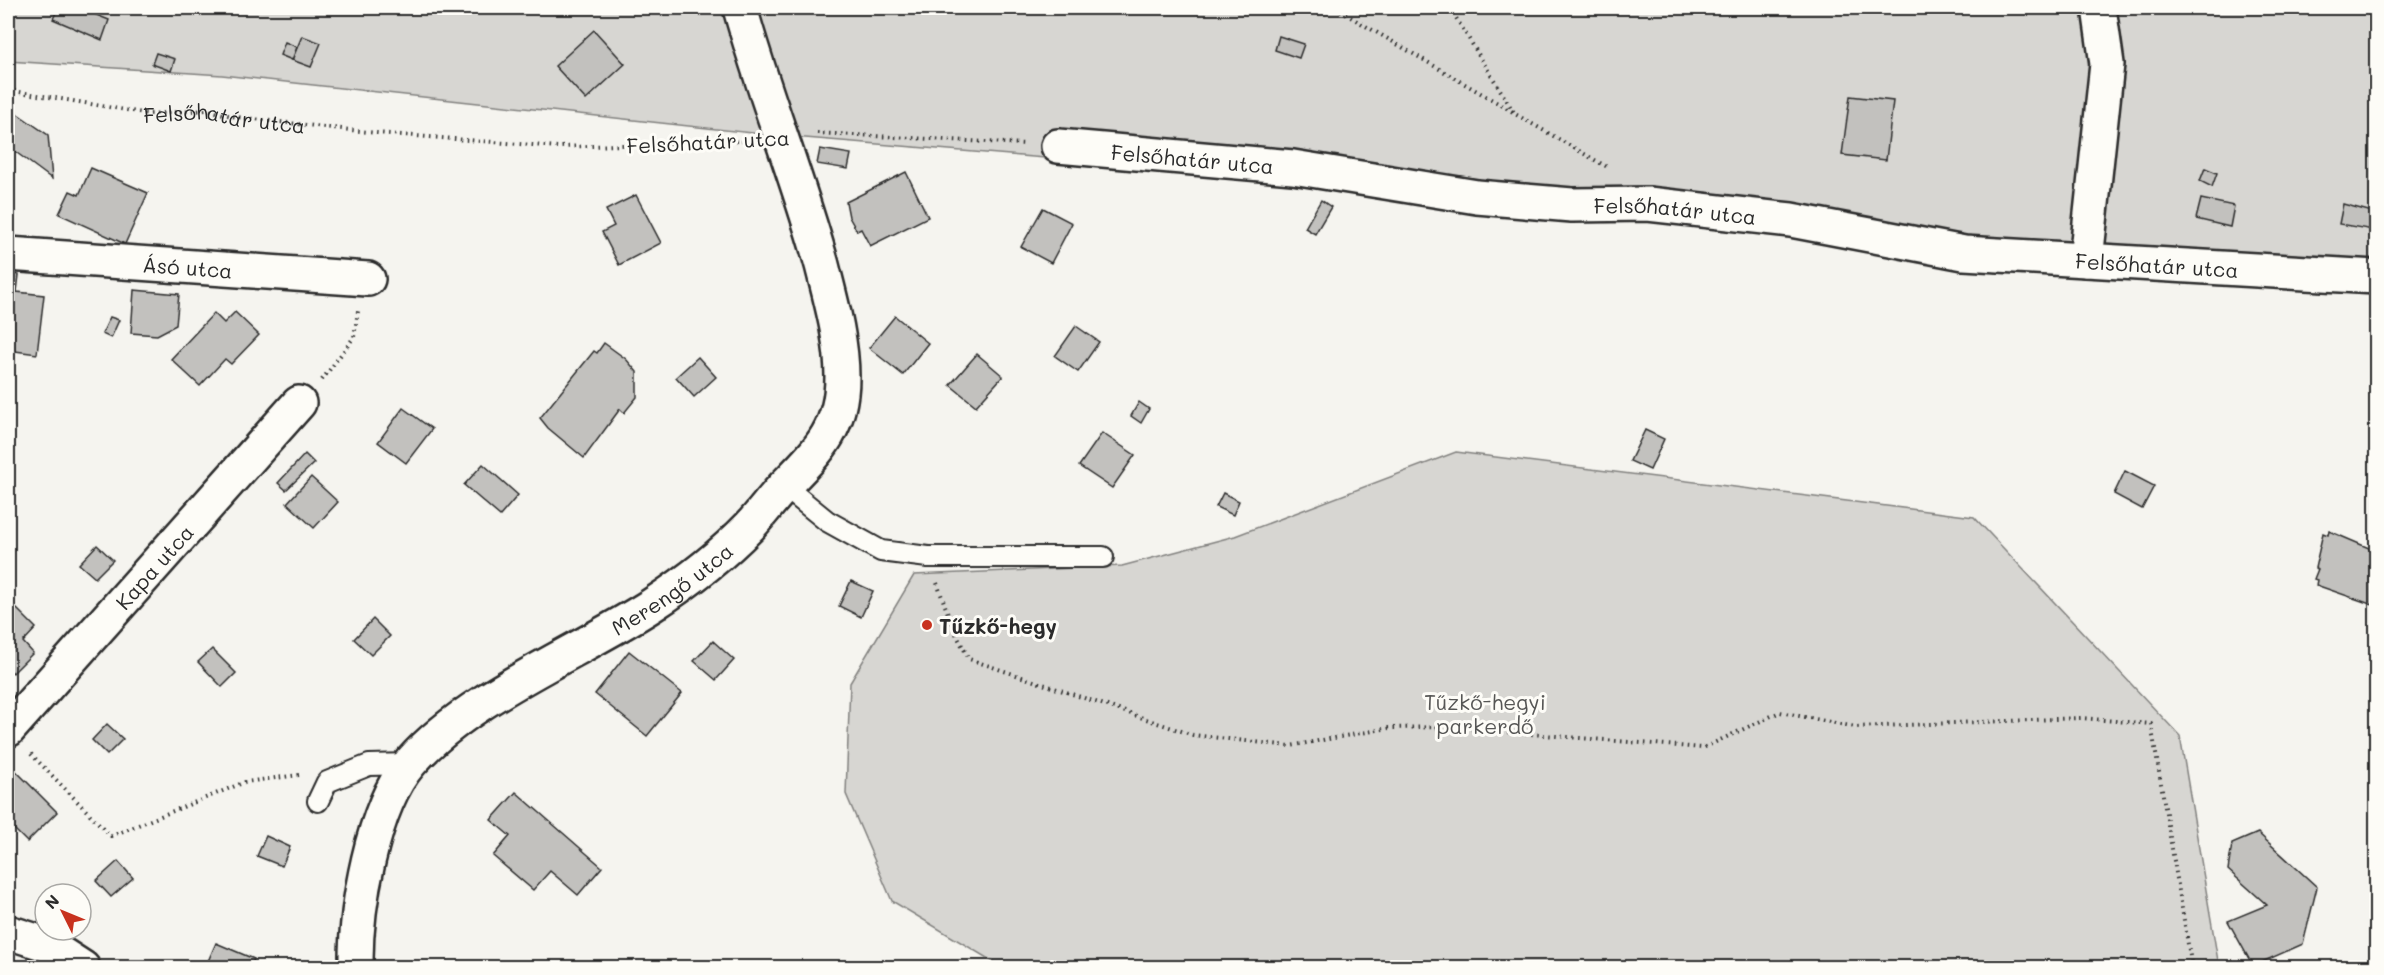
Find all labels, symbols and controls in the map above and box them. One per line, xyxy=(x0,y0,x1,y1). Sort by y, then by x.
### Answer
street label: Felsőhatár utca xyxy=(142,96,307,138)
street label: Felsőhatár utca xyxy=(626,123,790,159)
street label: Felsőhatár utca xyxy=(1110,137,1275,179)
street label: Felsőhatár utca xyxy=(1593,190,1758,230)
street label: Felsőhatár utca xyxy=(2075,246,2239,282)
street label: Ásó utca xyxy=(142,250,233,283)
street label: Kapa utca xyxy=(109,518,199,615)
street label: Merengő utca xyxy=(606,536,738,640)
place label: Tűzkő-hegy xyxy=(939,612,1057,640)
marker: Tűzkő-hegy xyxy=(920,618,934,632)
park label: Tűzkő-hegyi parkerdő xyxy=(1424,688,1546,739)
north arrow xyxy=(33,882,93,942)
text: N xyxy=(40,890,63,913)

